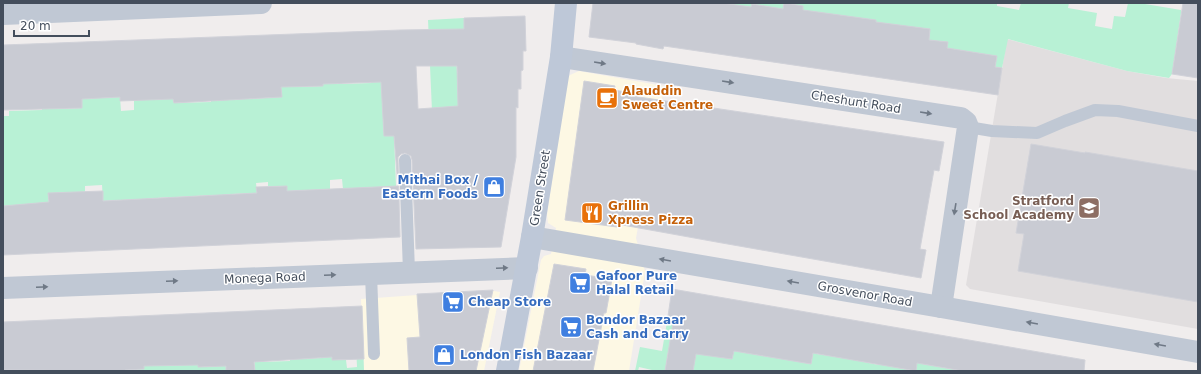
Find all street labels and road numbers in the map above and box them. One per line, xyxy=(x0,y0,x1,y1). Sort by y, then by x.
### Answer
street label: Cheshunt Road xyxy=(810,88,902,116)
street label: Green Street xyxy=(527,149,553,227)
street label: Monega Road xyxy=(224,270,306,286)
street label: Grosvenor Road xyxy=(817,279,913,309)

